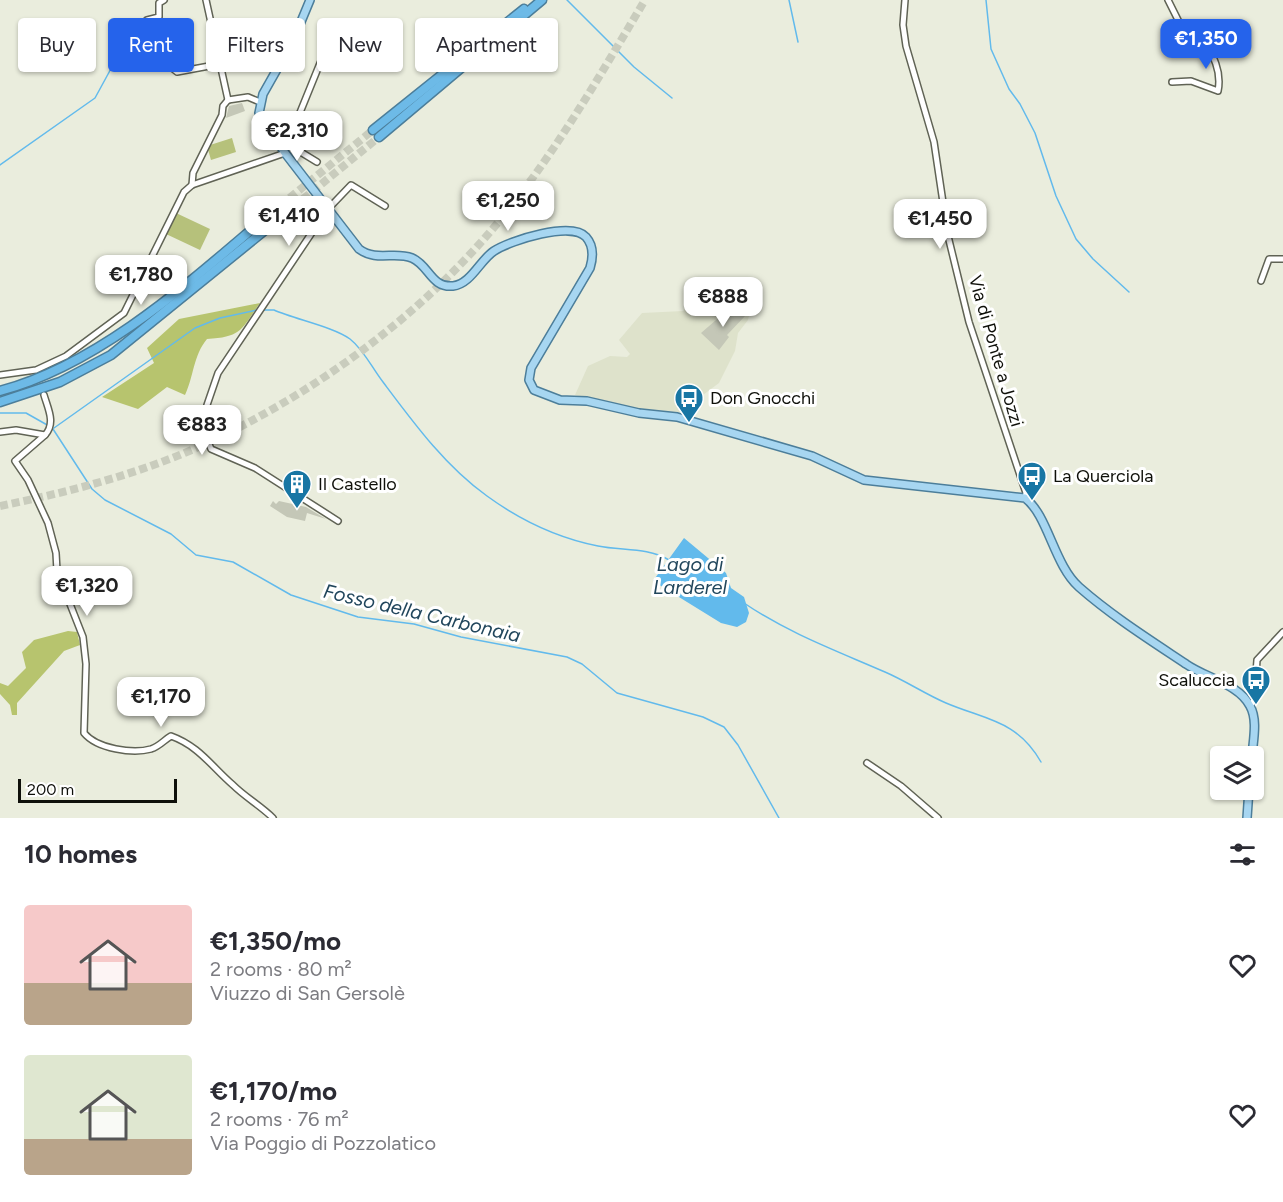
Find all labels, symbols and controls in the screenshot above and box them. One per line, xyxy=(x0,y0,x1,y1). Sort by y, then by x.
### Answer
chip: Buy xyxy=(18,18,96,72)
chip: Rent xyxy=(108,18,194,72)
chip: Filters xyxy=(206,18,305,72)
chip: New xyxy=(317,18,403,72)
chip: Apartment xyxy=(415,18,558,72)
pin: €1,350 xyxy=(1157,19,1255,70)
text: €1,350 xyxy=(1174,26,1238,50)
pin: €2,310 xyxy=(248,111,346,162)
text: €2,310 xyxy=(265,118,329,142)
pin: €1,250 xyxy=(459,181,557,232)
text: €1,250 xyxy=(476,188,540,212)
pin: €1,410 xyxy=(240,196,338,247)
pin: €1,450 xyxy=(891,199,989,250)
text: €1,410 xyxy=(258,203,320,227)
text: €1,450 xyxy=(908,206,972,230)
pin: €1,780 xyxy=(92,255,190,306)
text: €1,780 xyxy=(109,262,173,286)
street label: Via di Ponte a Jozzi xyxy=(964,273,1028,429)
pin: €888 xyxy=(687,277,759,328)
text: €888 xyxy=(698,284,748,308)
bus stop icon: Don Gnocchi xyxy=(673,382,705,424)
place label: Don Gnocchi xyxy=(710,387,815,409)
pin: €883 xyxy=(166,405,238,456)
text: €883 xyxy=(177,412,227,436)
bus stop icon: La Querciola xyxy=(1016,460,1048,502)
place label: La Querciola xyxy=(1053,465,1153,487)
building icon: Il Castello xyxy=(281,468,313,510)
place label: Il Castello xyxy=(318,473,397,495)
water label: Lago di Larderel xyxy=(653,552,727,599)
pin: €1,320 xyxy=(38,566,136,617)
text: €1,320 xyxy=(55,573,119,597)
water label: Fosso della Carbonaia xyxy=(321,579,523,647)
bus stop icon: Scaluccia xyxy=(1240,664,1272,706)
place label: Scaluccia xyxy=(1158,669,1235,691)
pin: €1,170 xyxy=(112,677,210,728)
text: €1,170 xyxy=(131,684,191,708)
map controls xyxy=(1210,746,1264,800)
button: layers xyxy=(1210,746,1264,800)
scale bar xyxy=(18,776,177,804)
text: 200 m xyxy=(27,780,74,799)
text: 10 homes xyxy=(24,838,137,870)
icon: filters xyxy=(1226,838,1259,871)
text: €1,350/mo xyxy=(210,925,341,957)
icon: home xyxy=(72,929,144,1001)
icon: heart xyxy=(1226,949,1259,982)
text: 2 rooms · 80 m² xyxy=(210,957,352,981)
text: Viuzzo di San Gersolè xyxy=(210,981,405,1005)
text: €1,170/mo xyxy=(210,1075,337,1107)
icon: home xyxy=(72,1079,144,1151)
icon: heart xyxy=(1226,1099,1259,1132)
text: 2 rooms · 76 m² xyxy=(210,1107,349,1131)
text: Via Poggio di Pozzolatico xyxy=(210,1131,436,1155)

